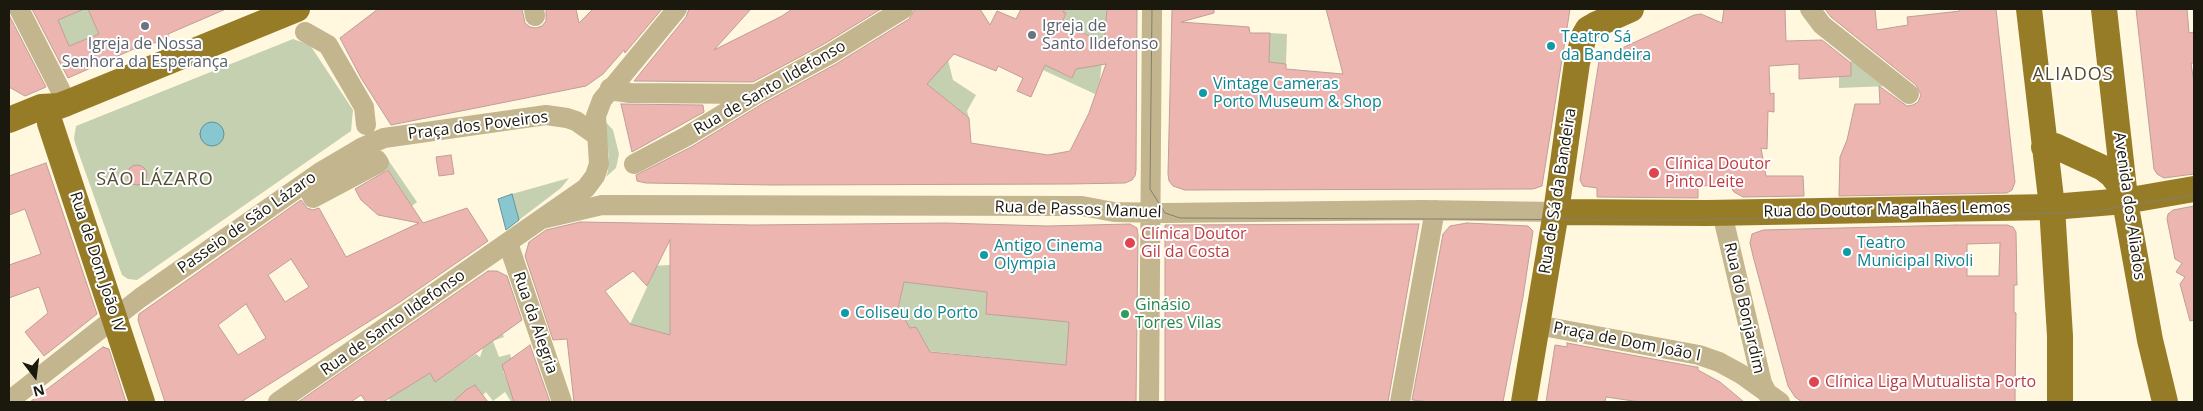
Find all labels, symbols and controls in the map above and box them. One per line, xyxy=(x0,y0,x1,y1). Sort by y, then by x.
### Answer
place label: Igreja de Santo Ildefonso xyxy=(1042,16,1158,54)
marker: Igreja de Nossa Senhora da Esperança xyxy=(139,20,151,32)
place label: Teatro Sá da Bandeira xyxy=(1561,27,1651,65)
marker: Igreja de Santo Ildefonso xyxy=(1026,29,1038,41)
place label: Igreja de Nossa Senhora da Esperança xyxy=(62,34,228,72)
street label: Rua de Santo Ildefonso xyxy=(691,37,849,139)
marker: Teatro Sá da Bandeira xyxy=(1545,40,1557,52)
district label: ALIADOS xyxy=(2032,64,2114,86)
place label: Vintage Cameras Porto Museum & Shop xyxy=(1213,74,1382,112)
marker: Vintage Cameras Porto Museum & Shop xyxy=(1197,87,1209,99)
street label: Rua de Sá da Bandeira xyxy=(1535,107,1581,275)
street label: Praça dos Poveiros xyxy=(407,108,549,144)
street label: Avenida dos Aliados xyxy=(2109,131,2149,281)
place label: Clínica Doutor Pinto Leite xyxy=(1665,154,1771,192)
marker: Clínica Doutor Pinto Leite xyxy=(1647,166,1661,180)
street label: Passeio de São Lázaro xyxy=(174,168,320,278)
district label: SÃO LÁZARO xyxy=(95,169,215,191)
street label: Rua de Dom João IV xyxy=(65,189,129,335)
street label: Rua de Passos Manuel xyxy=(994,197,1162,223)
street label: Rua do Doutor Magalhães Lemos xyxy=(1763,198,2011,222)
place label: Clínica Doutor Gil da Costa xyxy=(1141,224,1247,262)
place label: Teatro Municipal Rivoli xyxy=(1857,233,1973,271)
place label: Antigo Cinema Olympia xyxy=(994,236,1103,274)
marker: Clínica Doutor Gil da Costa xyxy=(1123,236,1137,250)
street label: Rua do Bonjardim xyxy=(1720,240,1768,376)
marker: Teatro Municipal Rivoli xyxy=(1841,246,1853,258)
marker: Antigo Cinema Olympia xyxy=(978,249,990,261)
street label: Rua de Santo Ildefonso xyxy=(317,266,469,380)
street label: Rua da Alegria xyxy=(509,269,561,377)
place label: Ginásio Torres Vilas xyxy=(1135,295,1221,333)
place label: Coliseu do Porto xyxy=(855,303,978,323)
marker: Coliseu do Porto xyxy=(839,307,851,319)
marker: Ginásio Torres Vilas xyxy=(1119,308,1131,320)
street label: Praça de Dom João I xyxy=(1552,318,1702,366)
north arrow xyxy=(10,351,60,401)
place label: Clínica Liga Mutualista Porto xyxy=(1825,372,2036,392)
marker: Clínica Liga Mutualista Porto xyxy=(1807,375,1821,389)
text: N xyxy=(31,380,47,402)

